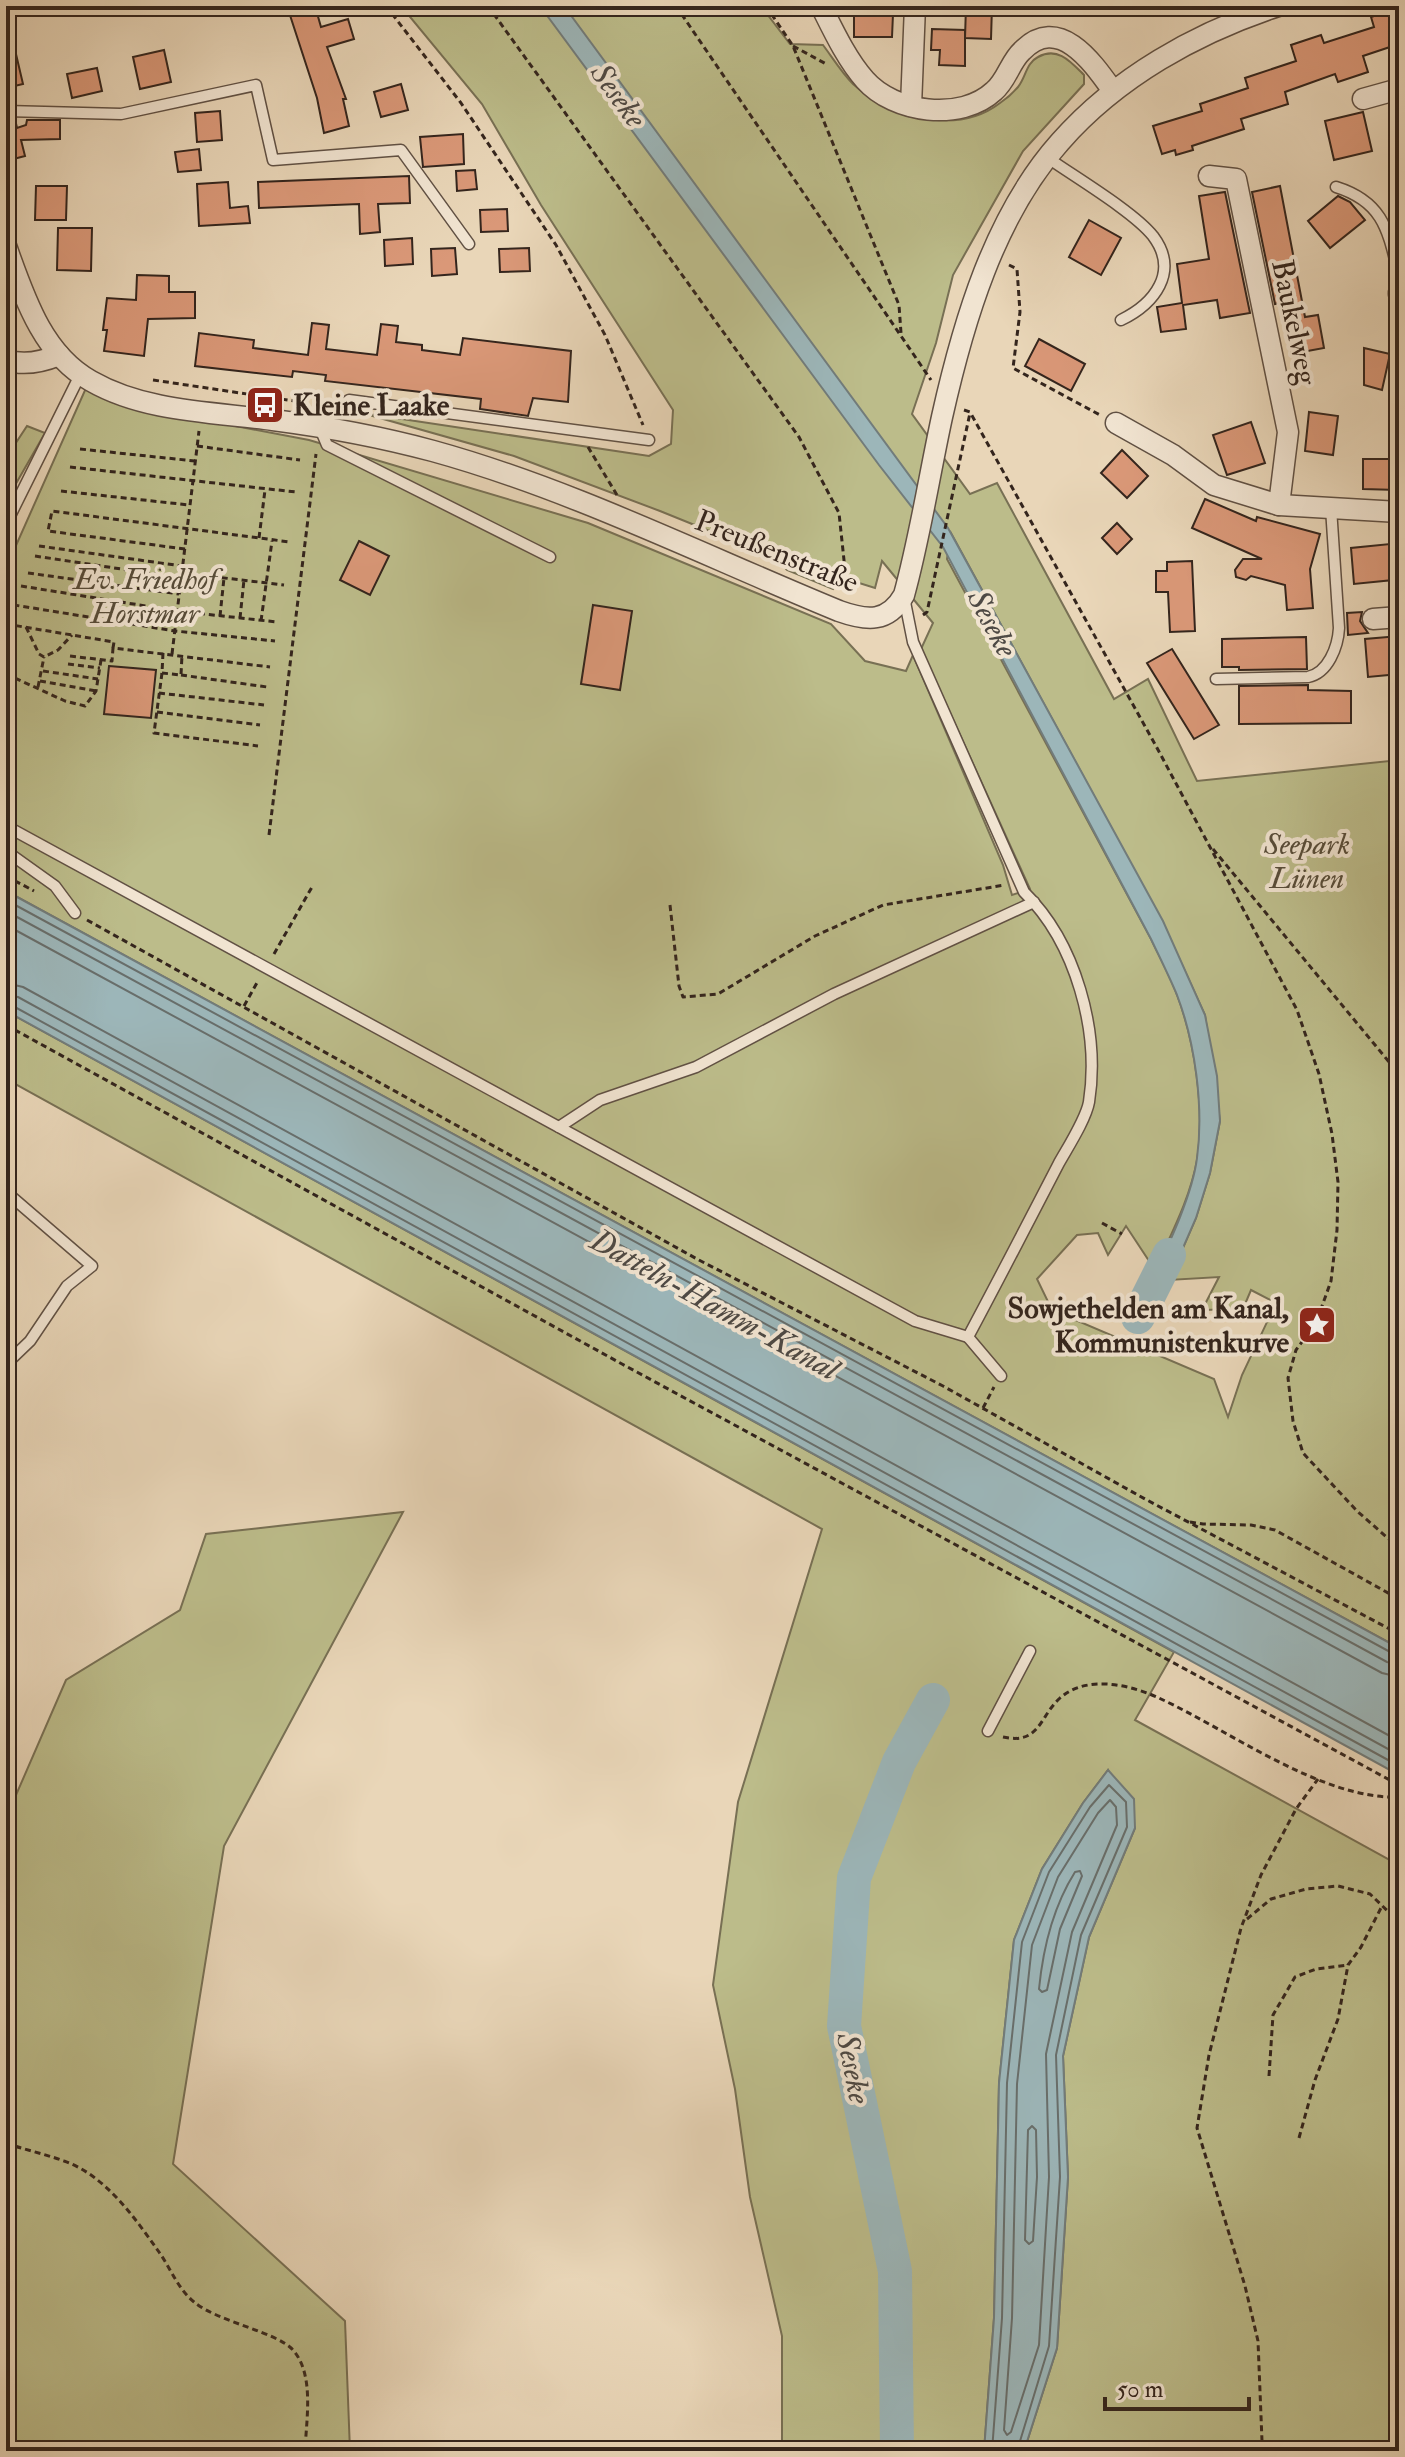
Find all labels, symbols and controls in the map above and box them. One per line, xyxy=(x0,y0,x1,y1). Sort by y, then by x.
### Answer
water label: Seseke xyxy=(581,54,655,136)
street label: Baukelweg xyxy=(1263,256,1326,389)
bus stop icon: Kleine Laake xyxy=(244,384,286,426)
place label: Kleine Laake xyxy=(293,387,450,424)
street label: Preußenstraße xyxy=(690,502,864,601)
park label: Ev. Friedhof Horstmar xyxy=(71,561,224,632)
water label: Seseke xyxy=(957,582,1027,664)
park label: Seepark Lünen xyxy=(1263,826,1350,897)
water label: Datteln-Hamm-Kanal xyxy=(583,1220,848,1391)
place label: Sowjethelden am Kanal, Kommunistenkurve xyxy=(1008,1290,1289,1361)
place icon: Sowjethelden am Kanal, Kommunistenkurve xyxy=(1296,1304,1338,1346)
water label: Seseke xyxy=(826,2029,879,2107)
scale bar xyxy=(1105,2361,1249,2411)
text: 50 m xyxy=(1117,2374,1164,2405)

